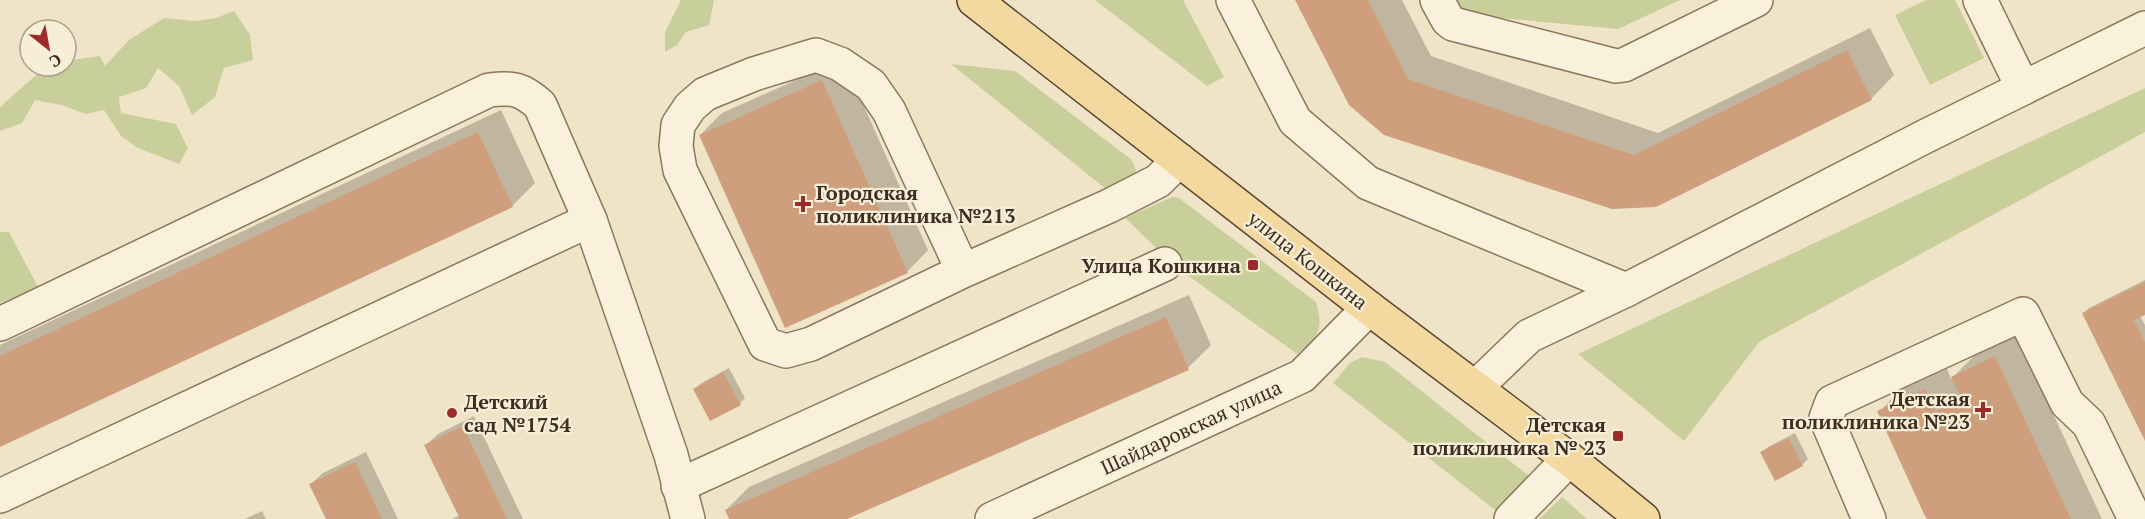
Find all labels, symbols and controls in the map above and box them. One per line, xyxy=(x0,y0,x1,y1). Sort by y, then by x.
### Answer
north arrow xyxy=(18,18,78,78)
text: С xyxy=(46,49,66,73)
place label: Городская поликлиника №213 xyxy=(816,179,1015,229)
marker: Городская поликлиника №213 xyxy=(794,195,812,213)
street label: улица Кошкина xyxy=(1242,204,1374,315)
place label: Улица Кошкина xyxy=(1081,252,1241,279)
marker: Улица Кошкина xyxy=(1246,258,1260,272)
street label: Шайдаровская улица xyxy=(1096,373,1286,481)
place label: Детская поликлиника №23 xyxy=(1782,385,1970,435)
place label: Детский сад №1754 xyxy=(464,388,572,438)
marker: Детская поликлиника №23 xyxy=(1974,401,1992,419)
marker: Детский сад №1754 xyxy=(445,406,459,420)
place label: Детская поликлиника № 23 xyxy=(1412,411,1606,461)
marker: Детская поликлиника № 23 xyxy=(1611,429,1625,443)

